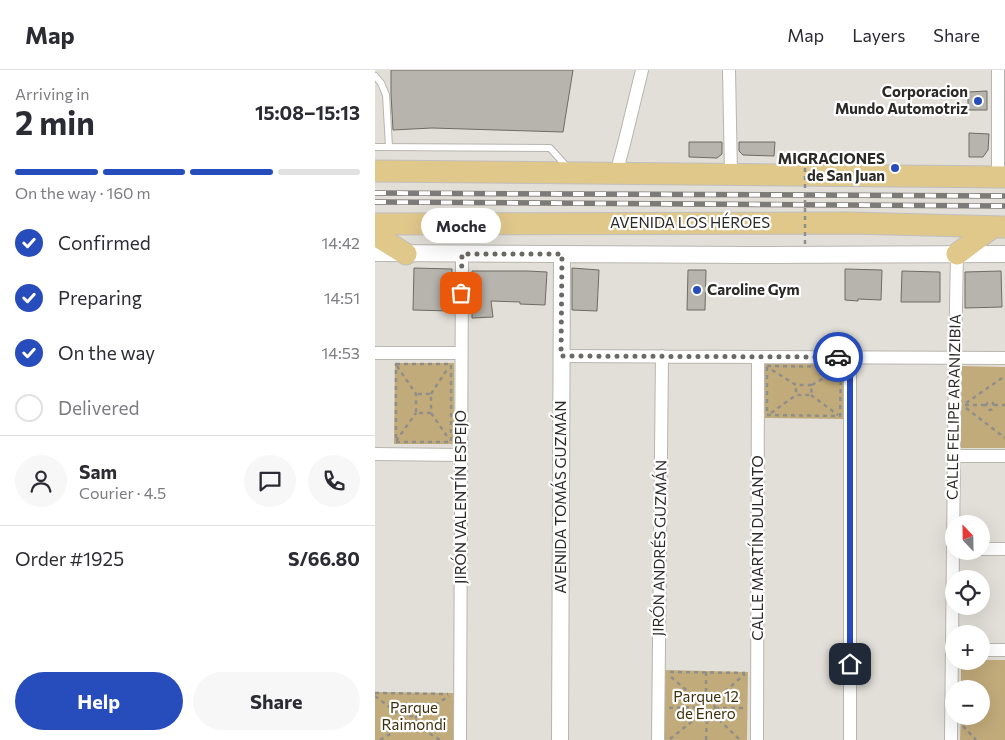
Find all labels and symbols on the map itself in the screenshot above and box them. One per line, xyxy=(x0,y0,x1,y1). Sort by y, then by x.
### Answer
place label: Corporacion Mundo Automotriz xyxy=(835,82,968,117)
marker: Corporacion Mundo Automotriz xyxy=(972,95,984,107)
place label: MIGRACIONES de San Juan xyxy=(778,149,885,184)
marker: MIGRACIONES de San Juan xyxy=(889,162,901,174)
callout: Moche xyxy=(421,208,501,243)
street label: AVENIDA LOS HÉROES xyxy=(610,212,770,231)
pin xyxy=(440,272,482,314)
place label: Caroline Gym xyxy=(707,280,800,298)
marker: Caroline Gym xyxy=(691,284,703,296)
street label: CALLE FELIPE ARANIZIBIA xyxy=(942,314,964,500)
courier xyxy=(813,332,863,382)
street label: AVENIDA TOMÁS GUZMÁN xyxy=(550,400,569,594)
street label: JIRÓN VALENTÍN ESPEJO xyxy=(450,410,469,584)
street label: CALLE MARTÍN DULANTO xyxy=(747,455,766,641)
street label: JIRÓN ANDRÉS GUZMÁN xyxy=(647,460,670,636)
north arrow xyxy=(945,515,990,560)
pin xyxy=(829,643,871,685)
park label: Parque 12 de Enero xyxy=(673,687,739,722)
park label: Parque Raimondi xyxy=(382,698,446,733)

